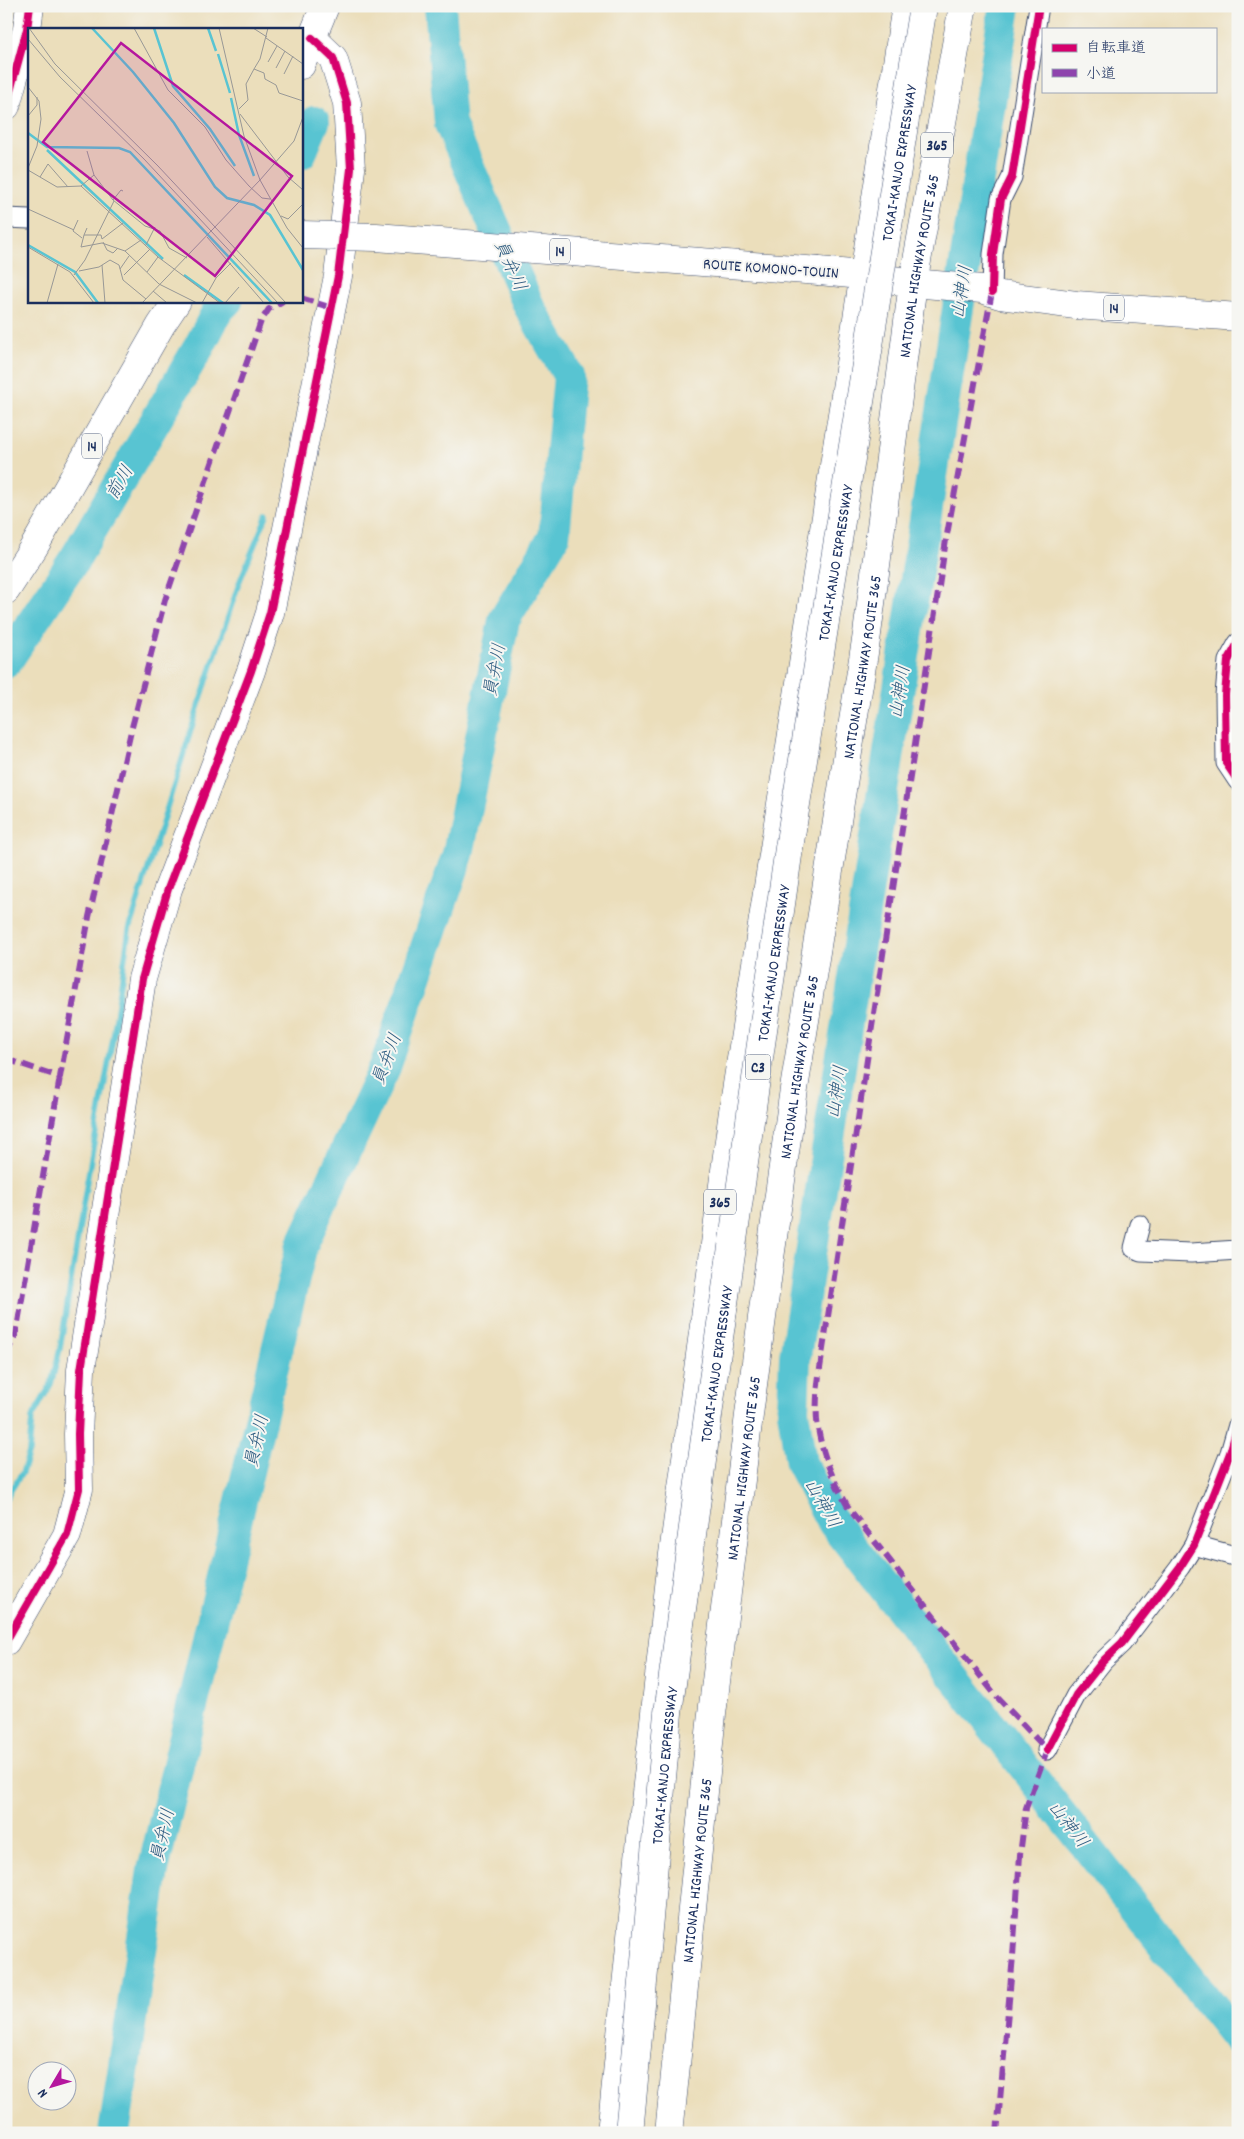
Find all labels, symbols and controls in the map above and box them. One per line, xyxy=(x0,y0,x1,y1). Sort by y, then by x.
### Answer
inset map xyxy=(28,28,302,302)
legend xyxy=(1042,28,1216,92)
text: 自転車道 xyxy=(1086,38,1146,60)
text: 小道 xyxy=(1086,64,1116,86)
street label: TOKAI-KANJO EXPRESSWAY xyxy=(877,82,924,243)
road number: 365 xyxy=(921,132,953,158)
street label: NATIONAL HIGHWAY ROUTE 365 xyxy=(894,173,946,359)
water label: 員弁川 xyxy=(486,236,531,296)
road number: 14 xyxy=(550,238,570,264)
street label: ROUTE KOMONO-TOUIN xyxy=(702,253,839,286)
water label: 山神川 xyxy=(947,264,980,321)
road number: 14 xyxy=(1104,296,1124,320)
road number: 14 xyxy=(82,434,102,458)
water label: 前川 xyxy=(101,461,141,505)
street label: TOKAI-KANJO EXPRESSWAY xyxy=(813,482,861,643)
street label: NATIONAL HIGHWAY ROUTE 365 xyxy=(838,574,889,761)
water label: 員弁川 xyxy=(479,642,514,699)
water label: 山神川 xyxy=(885,664,918,721)
street label: TOKAI-KANJO EXPRESSWAY xyxy=(752,882,798,1043)
street label: NATIONAL HIGHWAY ROUTE 365 xyxy=(775,974,826,1161)
water label: 員弁川 xyxy=(367,1030,410,1090)
road number: C3 xyxy=(746,1054,770,1080)
water label: 山神川 xyxy=(822,1064,855,1121)
road number: 365 xyxy=(704,1190,736,1214)
street label: TOKAI-KANJO EXPRESSWAY xyxy=(696,1283,740,1444)
street label: NATIONAL HIGHWAY ROUTE 365 xyxy=(722,1375,768,1562)
water label: 員弁川 xyxy=(240,1412,277,1471)
water label: 山神川 xyxy=(797,1475,845,1534)
street label: TOKAI-KANJO EXPRESSWAY xyxy=(647,1685,686,1846)
street label: NATIONAL HIGHWAY ROUTE 365 xyxy=(678,1777,719,1964)
water label: 山神川 xyxy=(1041,1797,1094,1855)
water label: 員弁川 xyxy=(146,1806,183,1865)
north arrow xyxy=(28,2062,78,2112)
text: N xyxy=(33,2084,53,2102)

